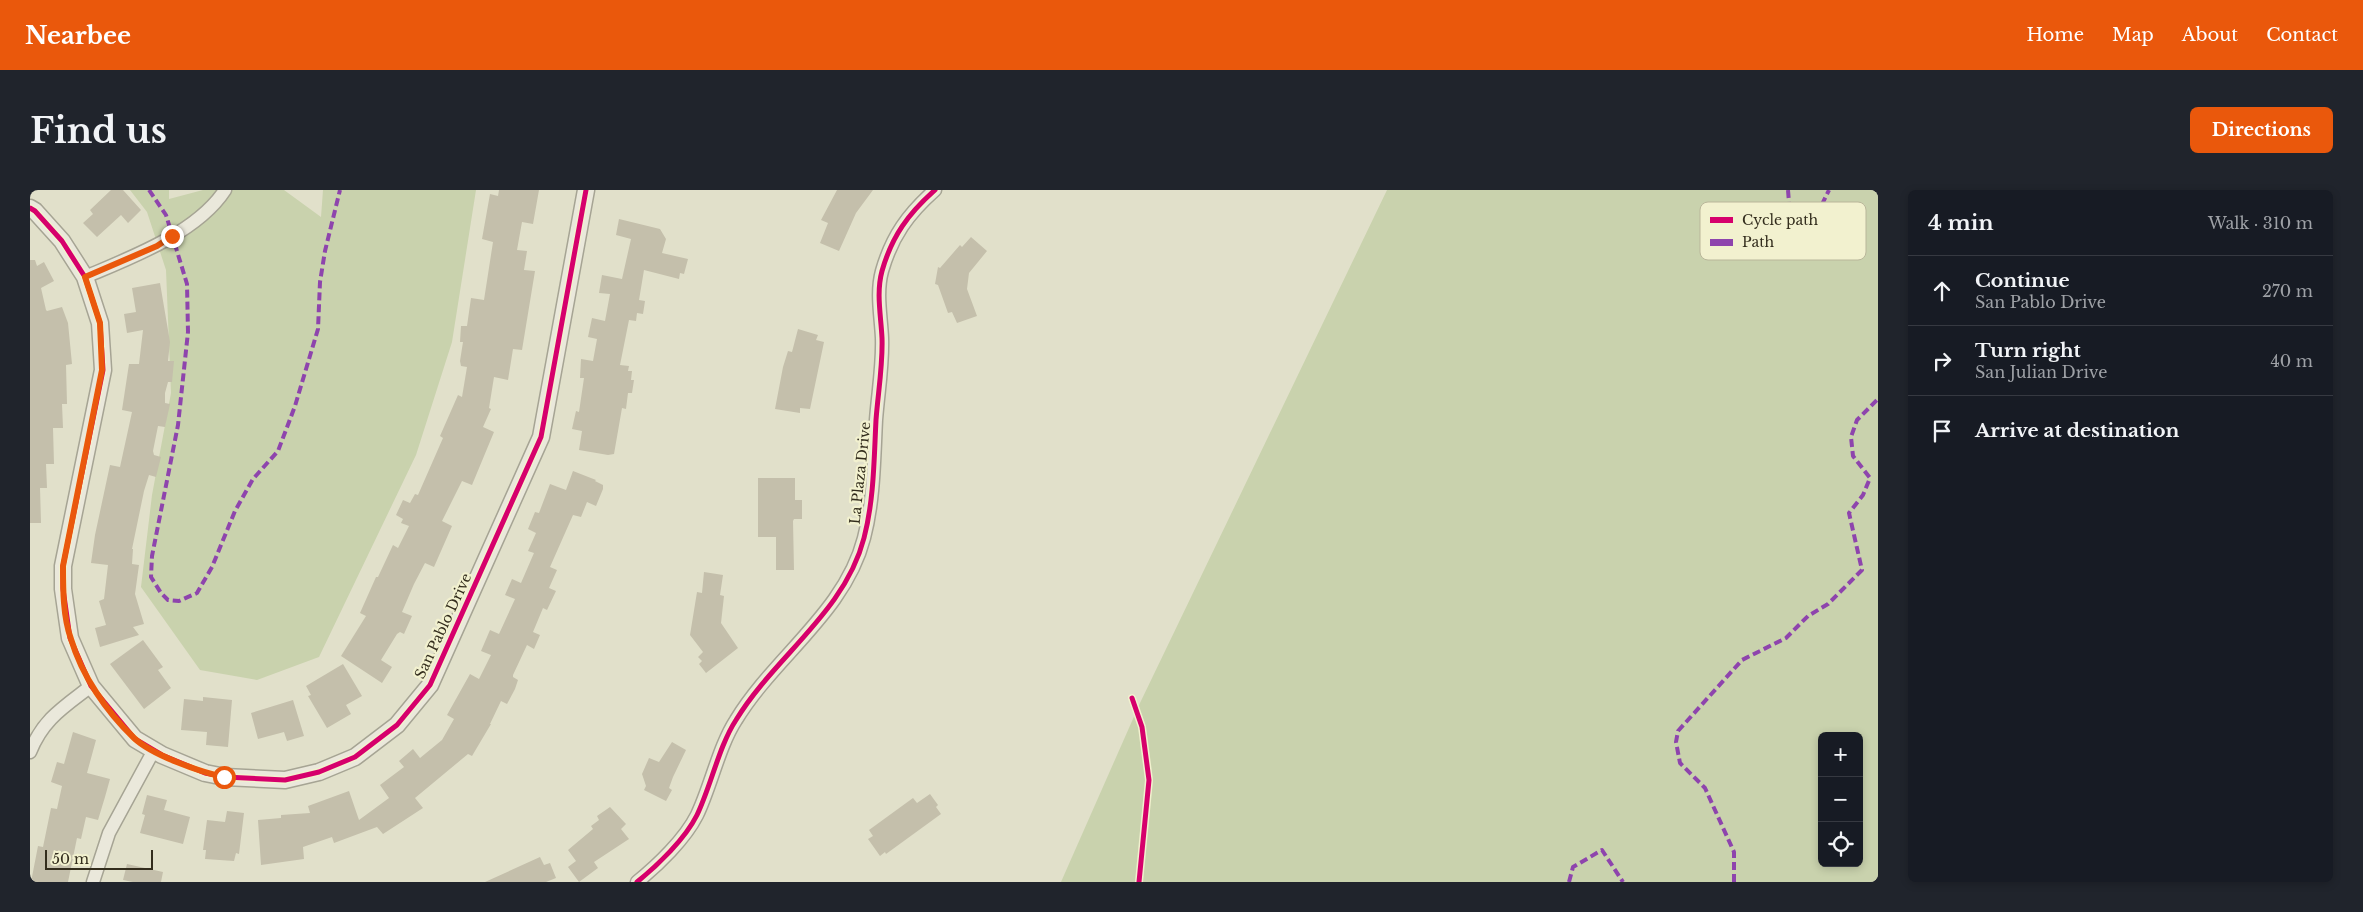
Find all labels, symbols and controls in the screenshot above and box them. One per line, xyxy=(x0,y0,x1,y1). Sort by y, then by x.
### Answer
text: Nearbee xyxy=(25,21,131,50)
text: Home xyxy=(2026,24,2084,46)
text: Map xyxy=(2112,24,2154,46)
text: About xyxy=(2182,24,2238,46)
text: Contact xyxy=(2266,24,2338,46)
button: Directions xyxy=(2190,107,2333,153)
text: Find us xyxy=(30,109,167,152)
legend xyxy=(1700,202,1866,260)
text: 4 min xyxy=(1928,210,1994,236)
text: Cycle path xyxy=(1742,211,1819,229)
text: Walk · 310 m xyxy=(2208,213,2313,233)
route end xyxy=(161,225,184,248)
text: Path xyxy=(1742,233,1774,251)
text: Continue xyxy=(1975,269,2070,292)
icon: ahead xyxy=(1928,277,1956,305)
text: 270 m xyxy=(2262,281,2313,301)
text: San Pablo Drive xyxy=(1975,292,2106,312)
text: Turn right xyxy=(1975,339,2081,362)
icon: right xyxy=(1928,347,1956,375)
text: 40 m xyxy=(2270,351,2313,371)
text: San Julian Drive xyxy=(1975,362,2107,382)
icon: arrive xyxy=(1928,417,1956,445)
text: Arrive at destination xyxy=(1975,419,2179,442)
street label: La Plaza Drive xyxy=(846,421,874,525)
street label: San Pablo Drive xyxy=(411,570,475,682)
map controls xyxy=(1818,732,1863,867)
button: + xyxy=(1818,732,1863,777)
route start xyxy=(213,766,236,789)
button: − xyxy=(1818,777,1863,822)
button: locate xyxy=(1818,822,1863,867)
scale bar xyxy=(45,847,152,870)
text: 50 m xyxy=(52,850,89,868)

